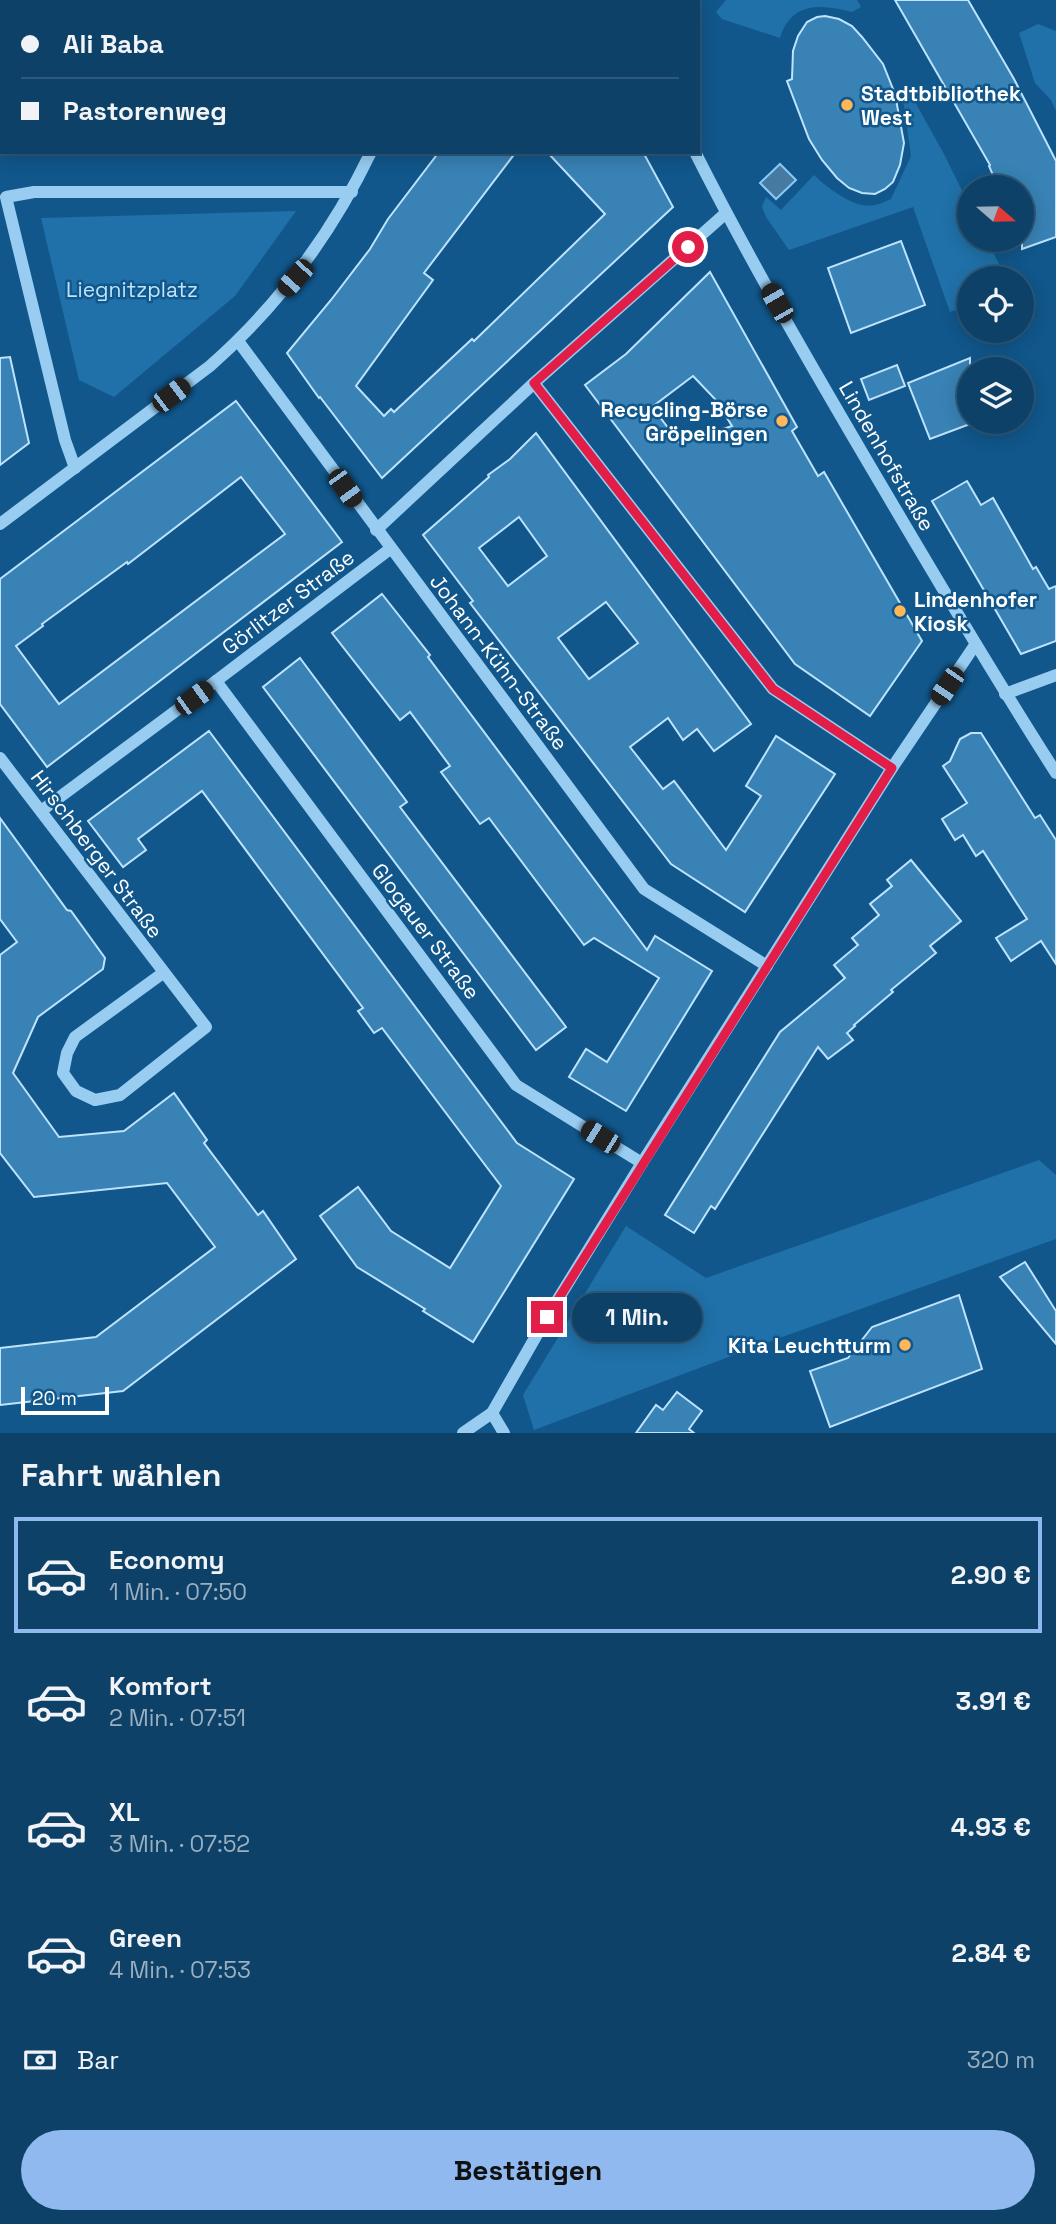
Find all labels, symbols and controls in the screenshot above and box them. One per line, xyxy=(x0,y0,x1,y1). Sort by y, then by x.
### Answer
text: Ali Baba xyxy=(63,27,164,61)
place label: Stadtbibliothek West xyxy=(861,80,1021,131)
text: Pastorenweg xyxy=(63,94,227,128)
marker: Stadtbibliothek West xyxy=(839,97,855,113)
north arrow xyxy=(957,175,1034,252)
map controls xyxy=(957,175,1034,434)
route start xyxy=(672,231,704,263)
car xyxy=(274,255,317,301)
button: locate xyxy=(957,266,1034,343)
park label: Liegnitzplatz xyxy=(66,276,198,303)
car xyxy=(758,280,797,326)
button: layers xyxy=(957,357,1034,434)
car xyxy=(148,374,195,416)
street label: Lindenhofstraße xyxy=(833,376,941,536)
place label: Recycling-Börse Gröpelingen xyxy=(601,396,768,447)
marker: Recycling-Börse Gröpelingen xyxy=(774,413,790,429)
car xyxy=(325,465,366,511)
street label: Görlitzer Straße xyxy=(216,543,360,661)
street label: Johann-Kühn-Straße xyxy=(424,569,574,755)
place label: Lindenhofer Kiosk xyxy=(914,586,1037,637)
marker: Lindenhofer Kiosk xyxy=(892,603,908,619)
car xyxy=(927,663,968,709)
car xyxy=(171,677,218,719)
street label: Hirschberger Straße xyxy=(25,765,169,943)
street label: Glogauer Straße xyxy=(366,858,486,1004)
car xyxy=(577,1117,624,1157)
callout: 1 Min. xyxy=(572,1292,701,1342)
route end xyxy=(531,1301,563,1333)
text: 1 Min. xyxy=(605,1302,669,1332)
place label: Kita Leuchtturm xyxy=(728,1332,891,1359)
marker: Kita Leuchtturm xyxy=(897,1337,913,1353)
scale bar xyxy=(21,1384,108,1416)
text: 20 m xyxy=(32,1386,77,1411)
text: Fahrt wählen xyxy=(21,1455,221,1495)
text: Economy xyxy=(109,1543,225,1577)
icon: car xyxy=(25,1544,88,1607)
text: 2.90 € xyxy=(951,1558,1031,1592)
text: 1 Min. · 07:50 xyxy=(109,1577,247,1607)
text: Komfort xyxy=(109,1669,212,1703)
icon: car xyxy=(25,1670,88,1733)
text: 3.91 € xyxy=(955,1684,1031,1718)
text: 2 Min. · 07:51 xyxy=(109,1703,246,1733)
text: XL xyxy=(109,1795,140,1829)
icon: car xyxy=(25,1796,88,1859)
text: 4.93 € xyxy=(951,1810,1031,1844)
text: 3 Min. · 07:52 xyxy=(109,1829,250,1859)
text: Green xyxy=(109,1921,182,1955)
icon: car xyxy=(25,1922,88,1985)
text: 2.84 € xyxy=(951,1936,1031,1970)
text: 4 Min. · 07:53 xyxy=(109,1955,251,1985)
icon: cash xyxy=(21,2041,59,2079)
text: Bar xyxy=(77,2043,119,2077)
text: 320 m xyxy=(967,2045,1035,2075)
button: Bestätigen xyxy=(21,2130,1035,2210)

